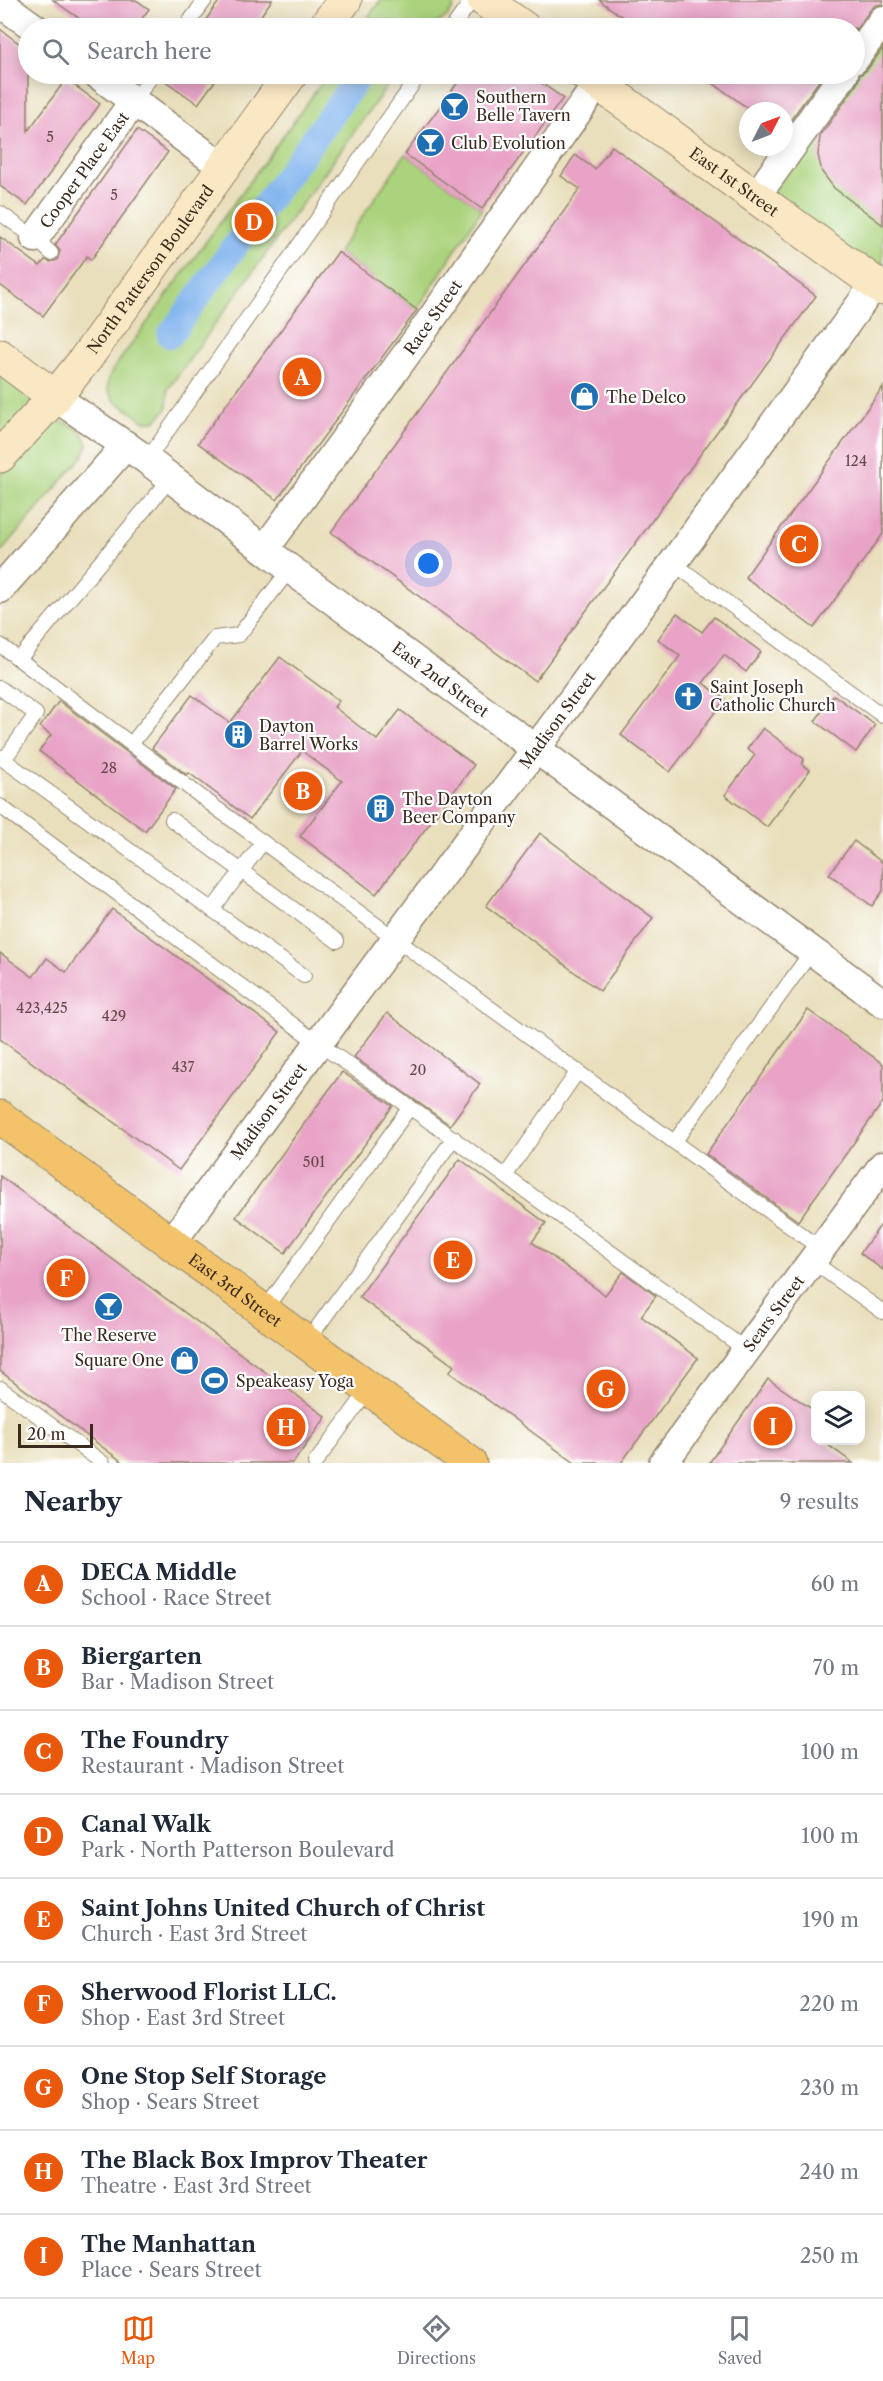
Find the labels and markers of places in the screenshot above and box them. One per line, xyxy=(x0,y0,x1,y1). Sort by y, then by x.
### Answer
place label: Southern Belle Tavern xyxy=(476,87,571,125)
bar icon: Southern Belle Tavern xyxy=(439,90,471,122)
bar icon: Club Evolution xyxy=(414,127,446,159)
place label: Club Evolution xyxy=(451,133,566,153)
pin: D xyxy=(234,200,274,244)
pin: A xyxy=(282,354,322,400)
shop icon: The Delco xyxy=(569,381,601,413)
place label: The Delco xyxy=(606,387,686,407)
pin: C xyxy=(780,522,818,566)
place label: Saint Joseph Catholic Church xyxy=(710,677,836,715)
church icon: Saint Joseph Catholic Church xyxy=(673,680,705,712)
place label: Dayton Barrel Works xyxy=(259,716,358,754)
building icon: Dayton Barrel Works xyxy=(222,719,254,751)
pin: B xyxy=(284,768,322,814)
place label: The Dayton Beer Company xyxy=(402,789,517,827)
building icon: The Dayton Beer Company xyxy=(365,792,397,824)
pin: E xyxy=(434,1238,472,1282)
pin: F xyxy=(46,1256,86,1300)
bar icon: The Reserve xyxy=(93,1291,125,1323)
place label: The Reserve xyxy=(61,1325,157,1345)
shop icon: Square One xyxy=(169,1344,201,1376)
place label: Square One xyxy=(74,1350,164,1370)
sports icon: Speakeasy Yoga xyxy=(199,1365,231,1397)
pin: G xyxy=(586,1366,626,1412)
place label: Speakeasy Yoga xyxy=(236,1371,354,1391)
pin: H xyxy=(266,1404,306,1450)
pin: I xyxy=(754,1404,792,1448)

